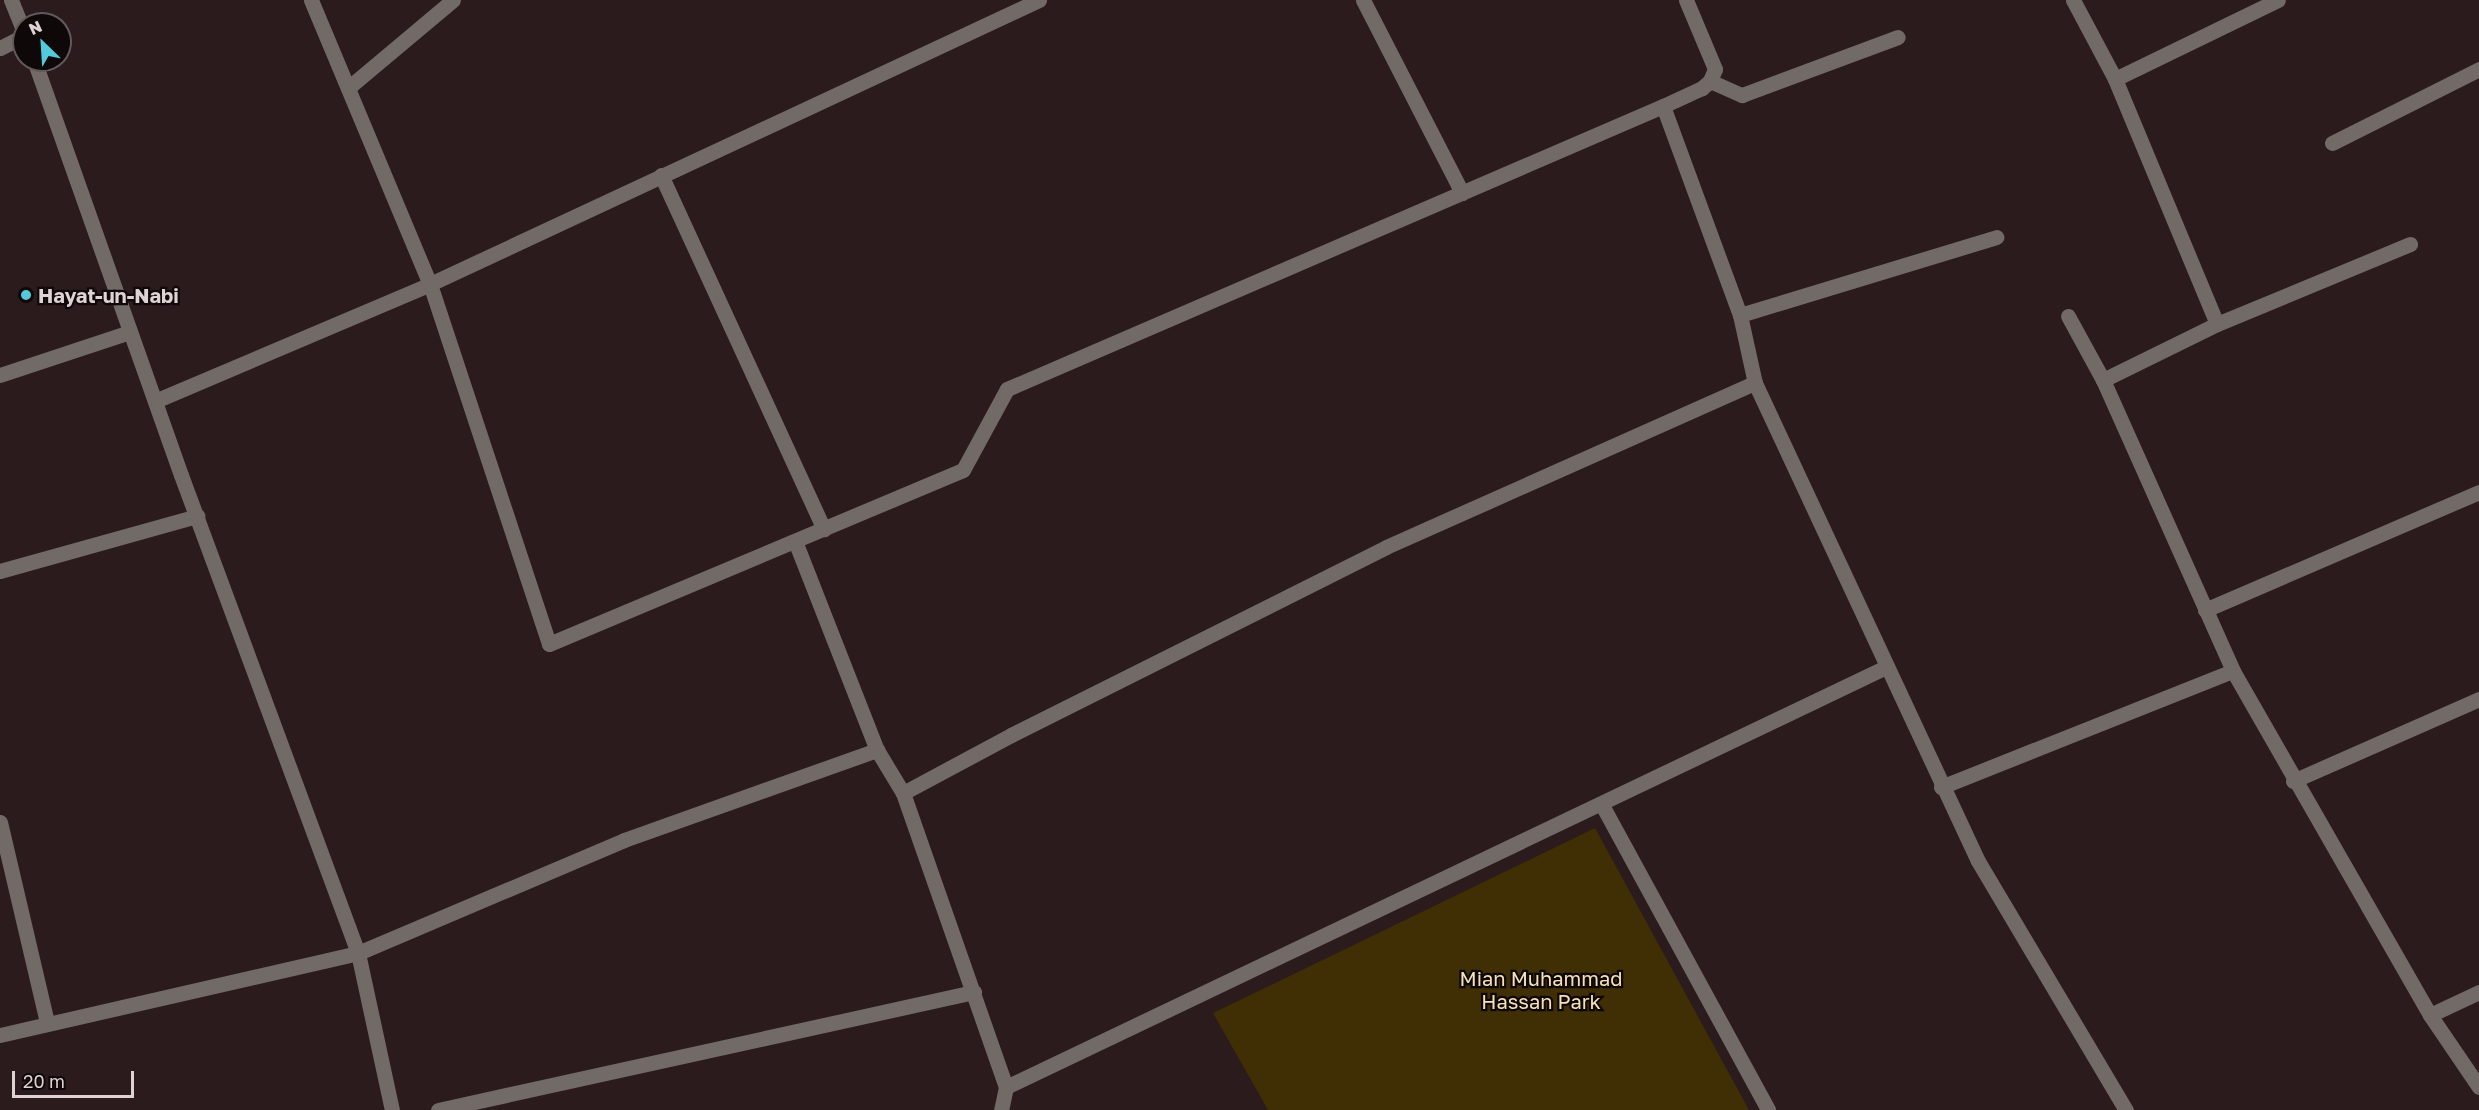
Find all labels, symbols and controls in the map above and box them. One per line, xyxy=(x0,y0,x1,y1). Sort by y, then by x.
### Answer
north arrow xyxy=(12,12,72,72)
text: N xyxy=(25,16,45,39)
place label: Hayat-un-Nabi xyxy=(38,283,179,307)
marker: Hayat-un-Nabi xyxy=(19,288,33,302)
park label: Mian Muhammad Hassan Park xyxy=(1459,966,1623,1013)
scale bar xyxy=(15,1059,136,1097)
text: 20 m xyxy=(23,1070,65,1092)

